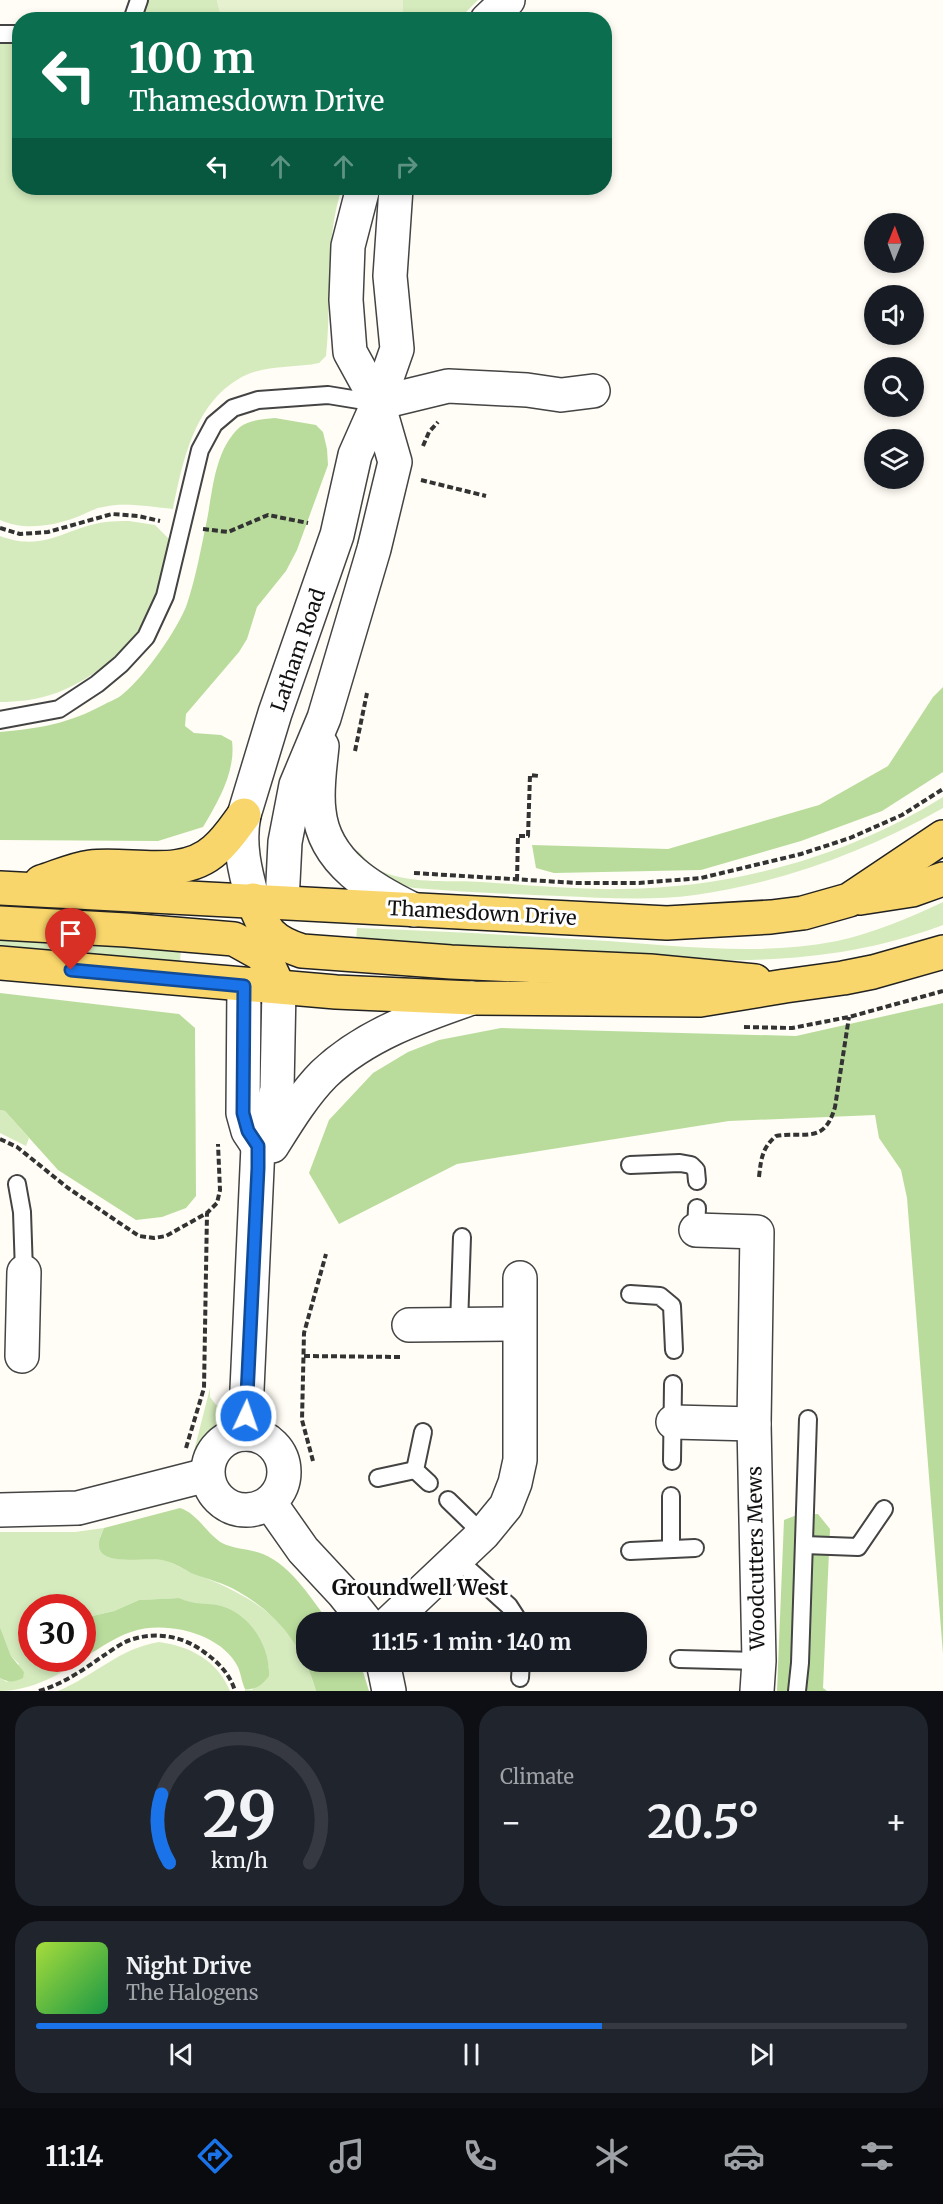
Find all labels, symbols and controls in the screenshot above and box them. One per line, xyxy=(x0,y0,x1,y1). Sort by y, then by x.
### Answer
text: 100 m xyxy=(129,32,255,84)
icon: left xyxy=(30,36,108,114)
text: Thamesdown Drive xyxy=(129,84,384,118)
icon: left xyxy=(201,150,234,183)
icon: ahead xyxy=(264,150,297,183)
icon: ahead xyxy=(327,150,360,183)
icon: right xyxy=(390,150,423,183)
north arrow xyxy=(864,213,924,273)
map controls xyxy=(864,213,924,489)
button: sound xyxy=(864,285,924,345)
button: search xyxy=(864,357,924,417)
button: layers xyxy=(864,429,924,489)
street label: Latham Road xyxy=(265,585,330,715)
street label: Thamesdown Drive xyxy=(387,895,577,930)
pin xyxy=(45,908,96,970)
icon: arrive xyxy=(54,917,87,950)
position arrow xyxy=(214,1384,278,1448)
street label: Woodcutters Mews xyxy=(741,1466,770,1651)
district label: Groundwell West xyxy=(332,1574,509,1601)
speed limit sign: 30 xyxy=(18,1594,96,1672)
text: 11:15 · 1 min · 140 m xyxy=(372,1628,571,1656)
text: Climate xyxy=(500,1764,574,1789)
text: 29 xyxy=(202,1776,277,1854)
text: 20.5° xyxy=(647,1794,760,1850)
text: − xyxy=(500,1802,522,1843)
text: + xyxy=(885,1802,907,1843)
text: km/h xyxy=(211,1847,268,1874)
text: Night Drive xyxy=(126,1952,251,1980)
text: The Halogens xyxy=(126,1980,258,2005)
icon: previous xyxy=(165,2038,198,2071)
icon: pause xyxy=(455,2038,488,2071)
icon: next xyxy=(745,2038,778,2071)
icon: directions xyxy=(194,2135,236,2177)
icon: music xyxy=(326,2135,368,2177)
icon: phone xyxy=(459,2135,501,2177)
icon: climate xyxy=(591,2135,633,2177)
icon: car xyxy=(723,2135,765,2177)
icon: filters xyxy=(856,2135,898,2177)
text: 11:14 xyxy=(45,2139,103,2173)

